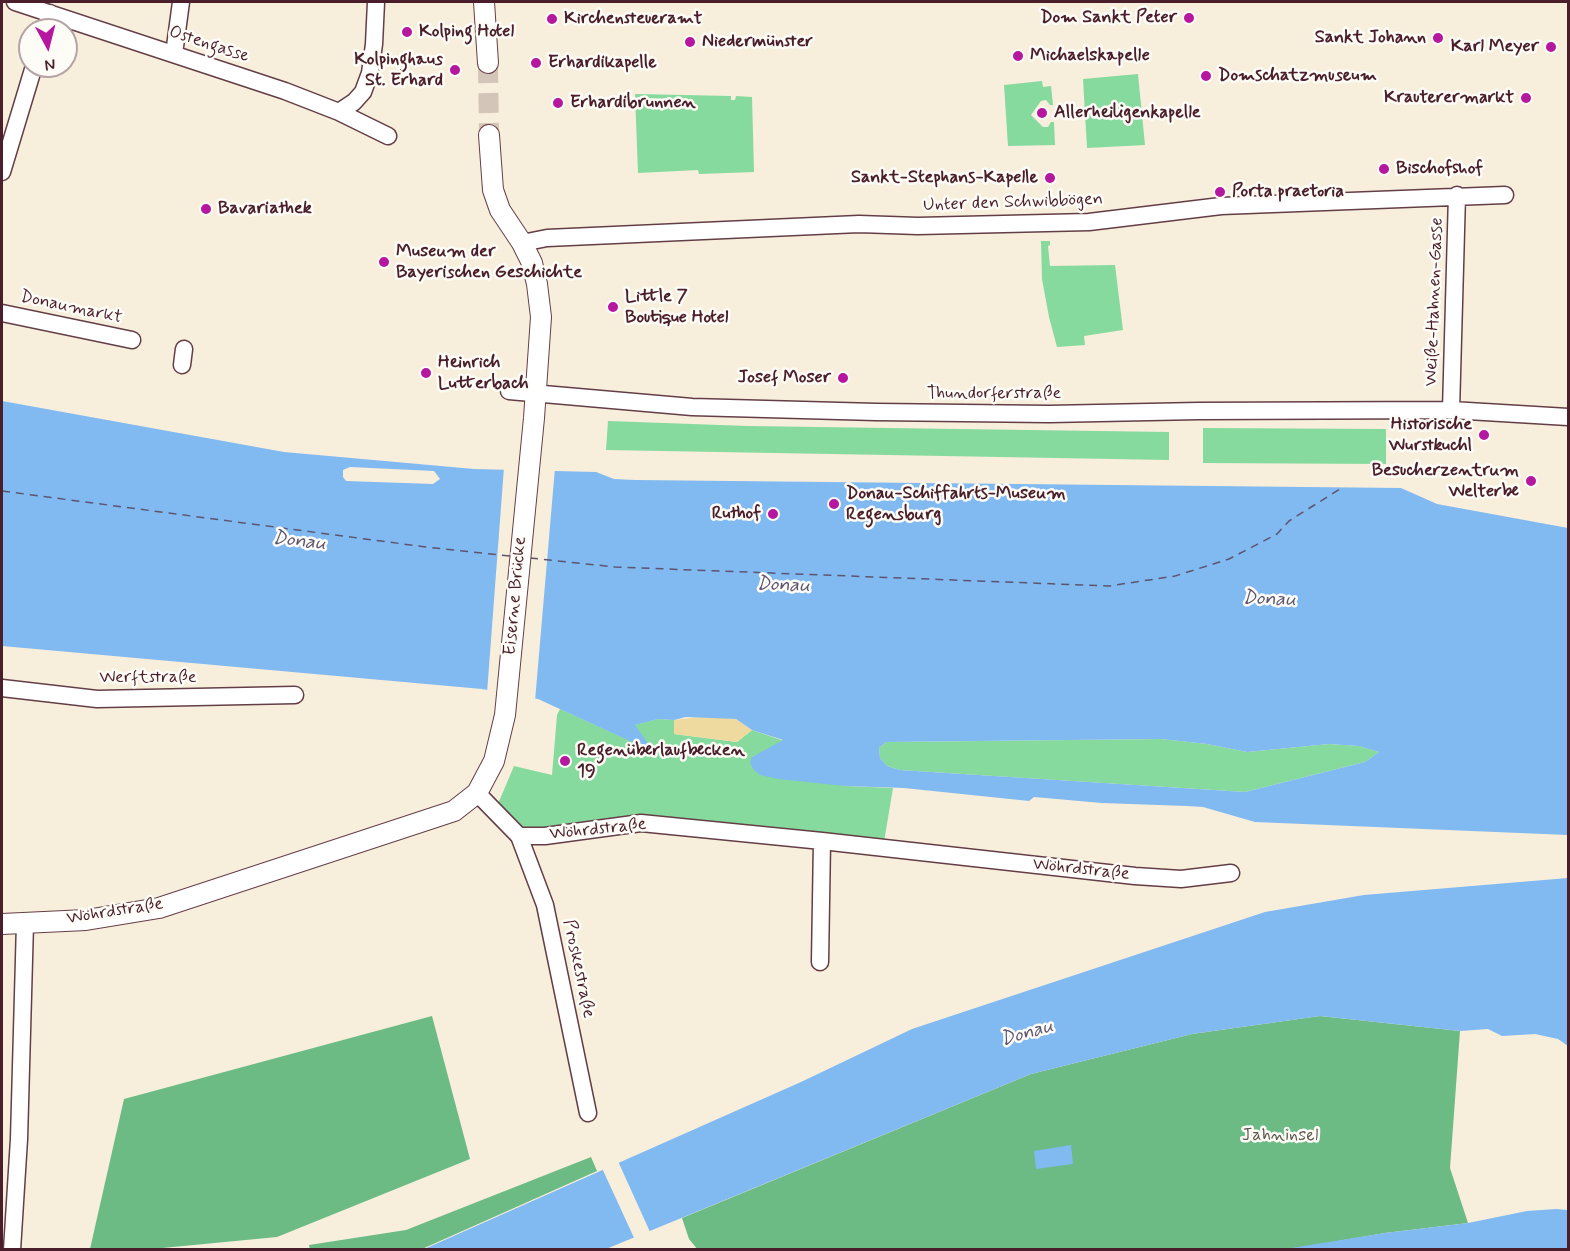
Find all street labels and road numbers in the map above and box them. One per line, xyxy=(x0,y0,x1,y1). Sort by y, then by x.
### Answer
street label: Ostengasse xyxy=(166,22,252,68)
street label: Unter den Schwibbögen xyxy=(923,189,1103,217)
street label: Weiße-Hahnen-Gasse xyxy=(1421,217,1449,387)
street label: Donaumarkt xyxy=(18,287,124,329)
street label: Thundorferstraße xyxy=(927,383,1061,405)
street label: Eiserne Brücke xyxy=(500,536,532,656)
street label: Werftstraße xyxy=(99,667,197,689)
street label: Wöhrdstraße xyxy=(548,814,648,846)
street label: Wöhrdstraße xyxy=(1031,854,1131,886)
street label: Wöhrdstraße xyxy=(65,894,165,930)
street label: Proskestraße xyxy=(557,918,599,1020)

